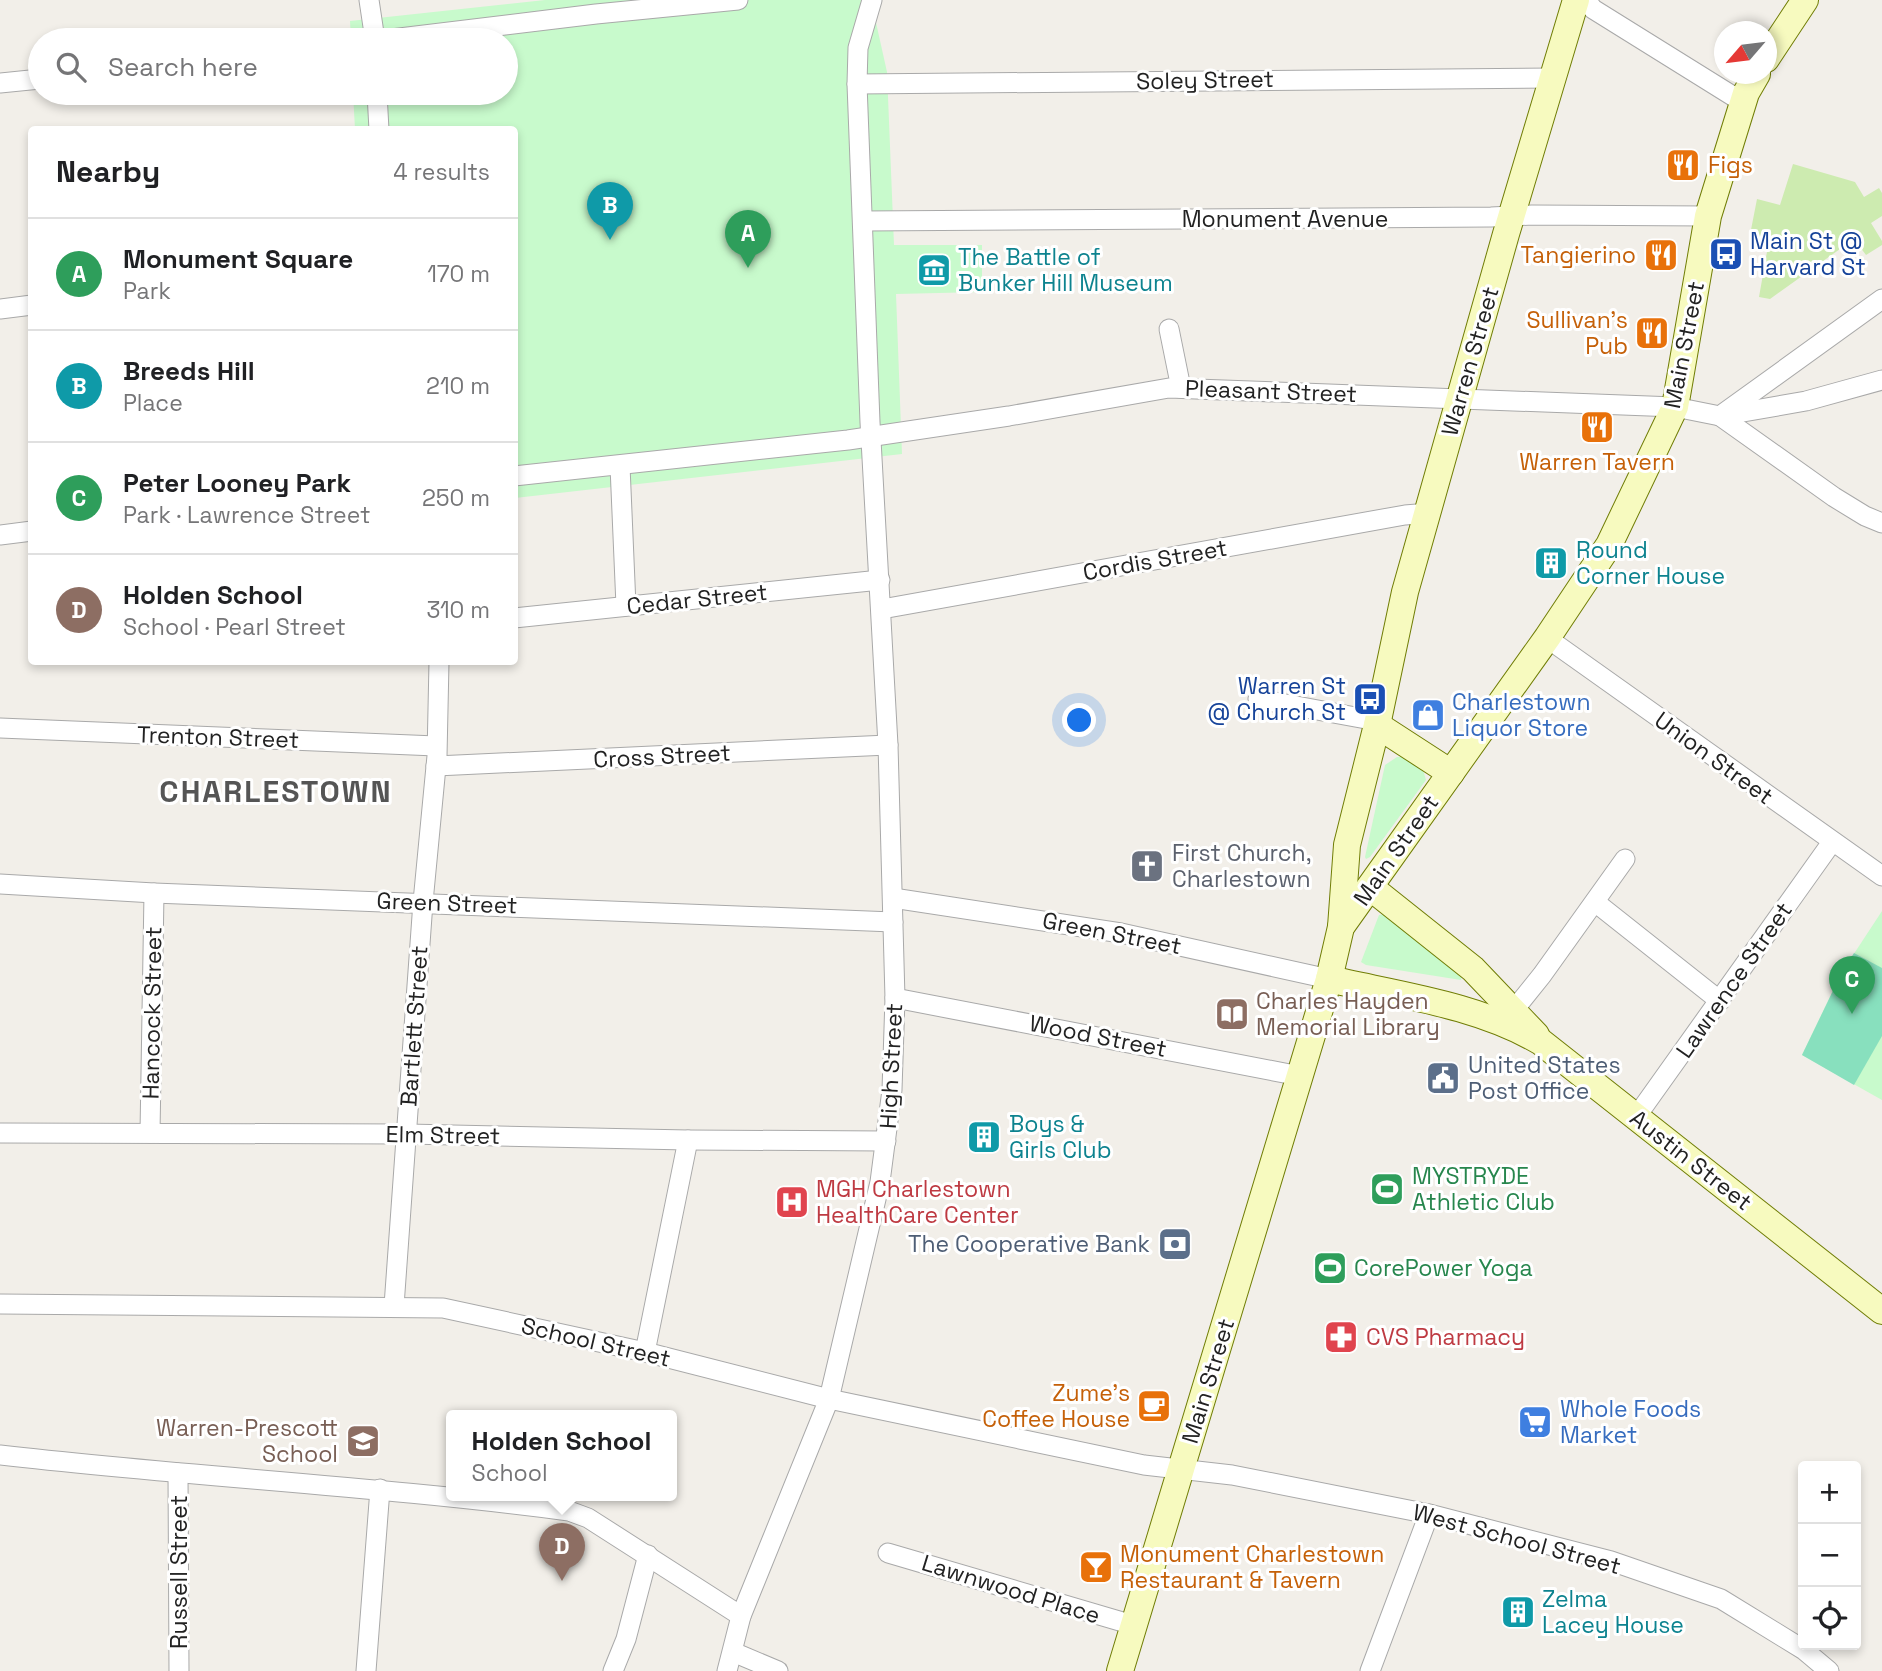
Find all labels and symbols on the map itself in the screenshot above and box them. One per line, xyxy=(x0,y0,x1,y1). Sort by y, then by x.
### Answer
north arrow xyxy=(1714,21,1777,84)
street label: Soley Street xyxy=(1136,64,1274,96)
restaurant icon: Figs xyxy=(1664,146,1702,184)
place label: Figs xyxy=(1708,150,1753,180)
pin: B xyxy=(587,182,633,240)
street label: Monument Avenue xyxy=(1182,204,1388,234)
pin: A xyxy=(725,210,771,268)
place label: Main St @ Harvard St xyxy=(1750,226,1866,282)
bus stop icon: Main St @ Harvard St xyxy=(1707,235,1745,273)
restaurant icon: Tangierino xyxy=(1642,236,1680,274)
place label: Tangierino xyxy=(1521,240,1636,270)
place label: The Battle of Bunker Hill Museum xyxy=(958,242,1173,298)
museum icon: The Battle of Bunker Hill Museum xyxy=(915,251,953,289)
street label: Main Street xyxy=(1657,279,1711,411)
street label: Warren Street xyxy=(1434,283,1506,439)
place label: Sullivan's Pub xyxy=(1526,305,1628,361)
restaurant icon: Sullivan's Pub xyxy=(1633,314,1671,352)
street label: Pleasant Street xyxy=(1185,373,1357,409)
restaurant icon: Warren Tavern xyxy=(1578,408,1616,446)
place label: Warren Tavern xyxy=(1519,447,1675,477)
street label: Cordis Street xyxy=(1081,533,1229,587)
place label: Round Corner House xyxy=(1576,535,1725,591)
building icon: Round Corner House xyxy=(1532,544,1570,582)
street label: Cedar Street xyxy=(625,577,769,621)
place label: Warren St @ Church St xyxy=(1207,671,1346,727)
bus stop icon: Warren St @ Church St xyxy=(1351,680,1389,718)
place label: Charlestown Liquor Store xyxy=(1452,687,1591,743)
shop icon: Charlestown Liquor Store xyxy=(1409,696,1447,734)
your location xyxy=(1062,703,1096,737)
street label: Union Street xyxy=(1649,705,1779,811)
street label: Trenton Street xyxy=(136,719,300,755)
street label: Cross Street xyxy=(592,737,732,775)
district label: CHARLESTOWN xyxy=(159,772,393,811)
street label: Main Street xyxy=(1347,789,1445,911)
place label: First Church, Charlestown xyxy=(1172,838,1312,894)
church icon: First Church, Charlestown xyxy=(1128,847,1166,885)
street label: Green Street xyxy=(376,886,518,920)
street label: Lawrence Street xyxy=(1669,896,1799,1064)
street label: Green Street xyxy=(1040,905,1184,961)
street label: Hancock Street xyxy=(135,926,169,1100)
street label: Bartlett Street xyxy=(393,945,435,1107)
pin: C xyxy=(1829,956,1875,1014)
place label: Charles Hayden Memorial Library xyxy=(1256,986,1440,1042)
library icon: Charles Hayden Memorial Library xyxy=(1213,995,1251,1033)
street label: High Street xyxy=(873,1002,909,1130)
street label: Wood Street xyxy=(1027,1008,1169,1064)
place label: United States Post Office xyxy=(1468,1050,1621,1106)
public building icon: United States Post Office xyxy=(1424,1059,1462,1097)
street label: Austin Street xyxy=(1624,1103,1758,1217)
place label: Boys & Girls Club xyxy=(1009,1109,1111,1165)
building icon: Boys & Girls Club xyxy=(965,1118,1003,1156)
street label: Elm Street xyxy=(385,1119,501,1151)
place label: MYSTRYDE Athletic Club xyxy=(1412,1161,1555,1217)
sports icon: MYSTRYDE Athletic Club xyxy=(1368,1170,1406,1208)
place label: MGH Charlestown HealthCare Center xyxy=(816,1174,1019,1230)
hospital icon: MGH Charlestown HealthCare Center xyxy=(773,1183,811,1221)
bank icon: The Cooperative Bank xyxy=(1156,1225,1194,1263)
place label: The Cooperative Bank xyxy=(908,1229,1150,1259)
sports icon: CorePower Yoga xyxy=(1311,1249,1349,1287)
place label: CorePower Yoga xyxy=(1354,1253,1533,1283)
street label: School Street xyxy=(518,1310,674,1374)
street label: Main Street xyxy=(1175,1315,1241,1447)
pharmacy icon: CVS Pharmacy xyxy=(1322,1318,1360,1356)
place label: CVS Pharmacy xyxy=(1366,1322,1525,1352)
place label: Zume's Coffee House xyxy=(982,1378,1130,1434)
cafe icon: Zume's Coffee House xyxy=(1135,1387,1173,1425)
place label: Whole Foods Market xyxy=(1560,1394,1701,1450)
supermarket icon: Whole Foods Market xyxy=(1516,1403,1554,1441)
place label: Warren-Prescott School xyxy=(156,1413,338,1469)
school or university icon: Warren-Prescott School xyxy=(344,1422,382,1460)
street label: Russell Street xyxy=(164,1495,194,1649)
street label: West School Street xyxy=(1410,1497,1624,1581)
pin: D xyxy=(539,1523,585,1581)
place label: Monument Charlestown Restaurant & Tavern xyxy=(1120,1539,1384,1595)
street label: Lawnwood Place xyxy=(918,1548,1104,1630)
bar icon: Monument Charlestown Restaurant & Tavern xyxy=(1077,1548,1115,1586)
place label: Zelma Lacey House xyxy=(1542,1584,1684,1640)
building icon: Zelma Lacey House xyxy=(1499,1593,1537,1631)

